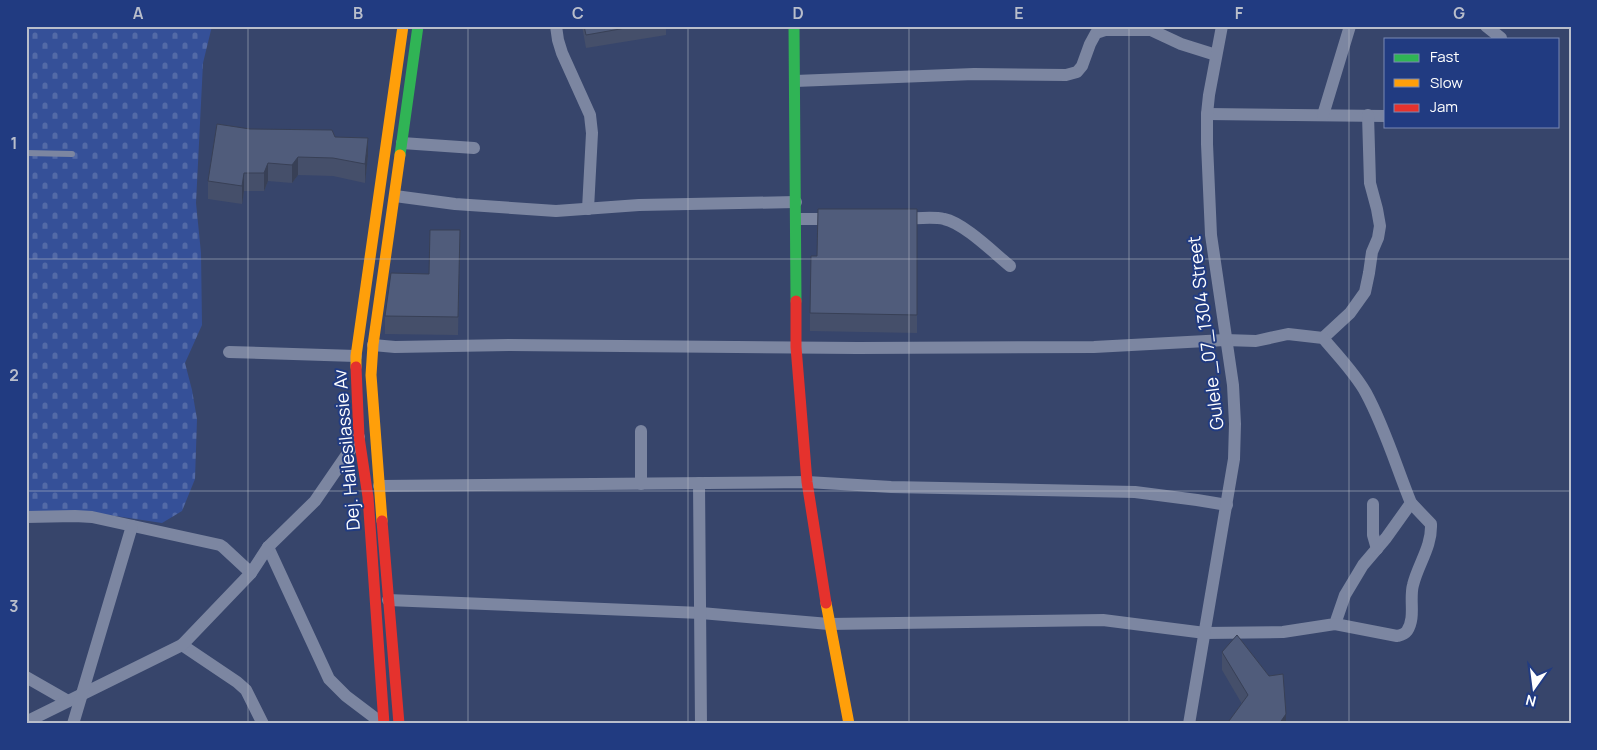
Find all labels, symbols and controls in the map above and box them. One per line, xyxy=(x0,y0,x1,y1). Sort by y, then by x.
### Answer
text: A xyxy=(133,2,144,24)
text: B xyxy=(353,2,363,24)
text: C xyxy=(572,2,584,24)
text: D xyxy=(792,2,804,24)
text: E xyxy=(1014,2,1024,24)
text: F xyxy=(1235,2,1244,24)
text: G xyxy=(1453,2,1465,24)
legend xyxy=(1384,38,1560,128)
text: Fast xyxy=(1430,46,1459,67)
text: Slow xyxy=(1430,72,1463,93)
text: Jam xyxy=(1430,96,1458,117)
text: 1 xyxy=(10,132,18,154)
street label: Gulele _07_1304 Street xyxy=(1181,235,1229,431)
text: 2 xyxy=(9,364,19,386)
street label: Dej. Hailesilassie Av xyxy=(327,369,365,531)
text: 3 xyxy=(9,595,19,617)
north arrow xyxy=(1510,662,1560,712)
text: N xyxy=(1524,691,1538,712)

